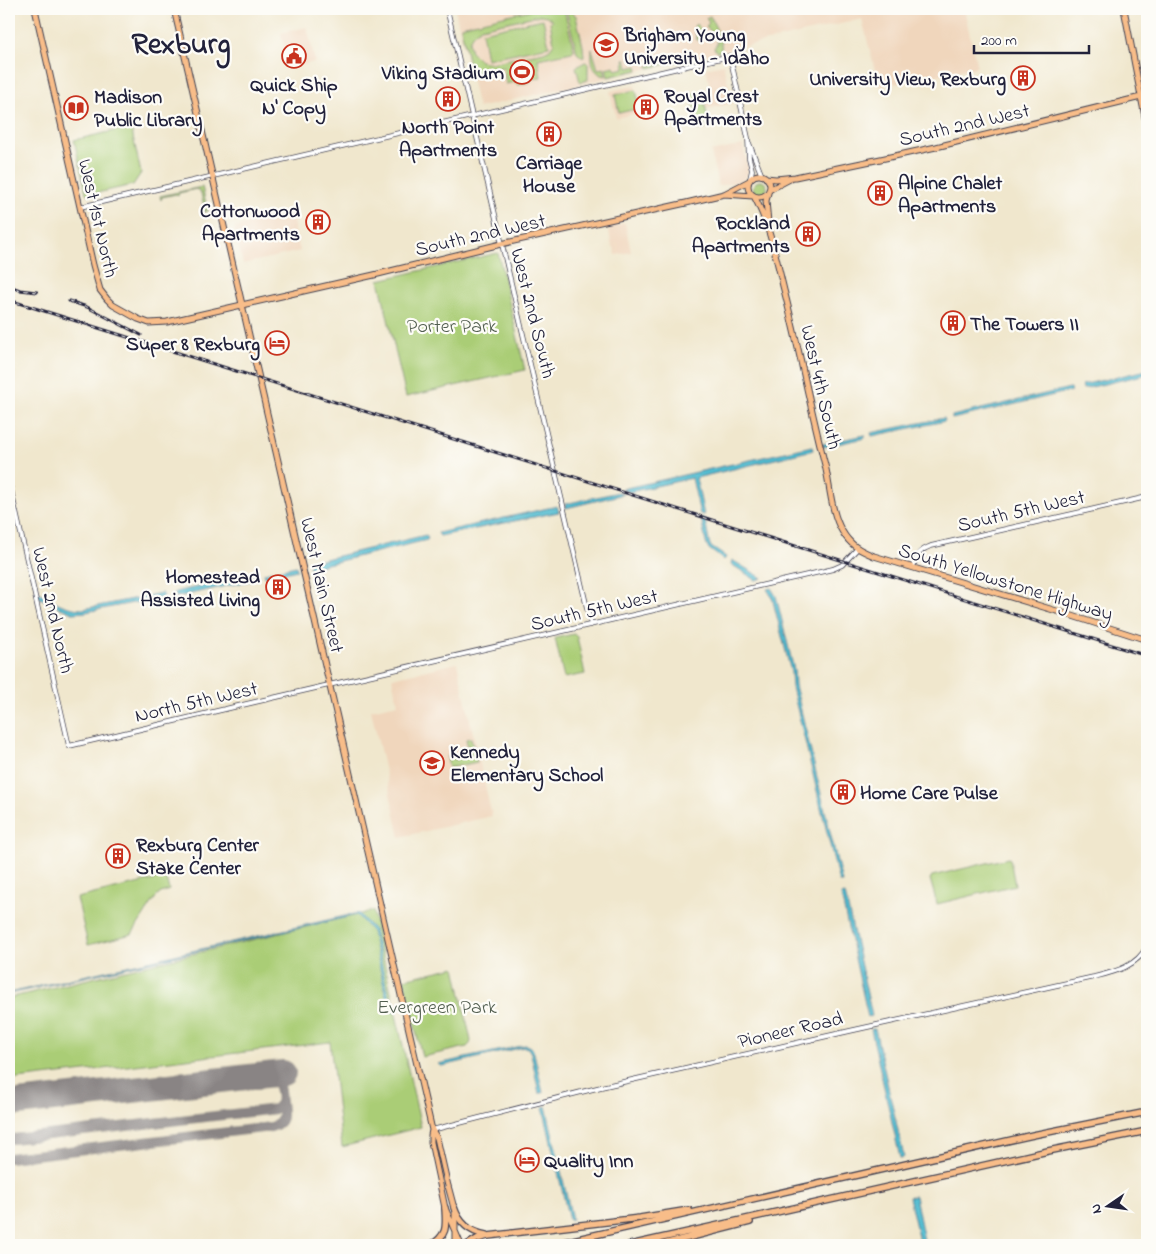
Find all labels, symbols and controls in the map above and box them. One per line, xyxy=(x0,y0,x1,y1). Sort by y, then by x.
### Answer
place label: Brigham Young University - Idaho xyxy=(623,22,769,75)
scale bar xyxy=(974,22,1088,54)
district label: Rexburg xyxy=(131,24,231,69)
text: 200 m xyxy=(981,30,1017,52)
school or university icon: Brigham Young University - Idaho xyxy=(593,32,619,58)
public building icon: Quick Ship N' Copy xyxy=(281,43,307,69)
sports icon: Viking Stadium xyxy=(509,59,535,85)
place label: Viking Stadium xyxy=(381,60,504,90)
building icon: University View, Rexburg xyxy=(1010,65,1036,91)
place label: University View, Rexburg xyxy=(809,66,1006,96)
place label: Quick Ship N' Copy xyxy=(250,72,338,125)
place label: Royal Crest Apartments xyxy=(664,83,762,135)
place label: Madison Public Library xyxy=(94,84,202,137)
building icon: North Point Apartments xyxy=(435,86,461,112)
building icon: Royal Crest Apartments xyxy=(633,94,659,120)
library icon: Madison Public Library xyxy=(63,95,89,121)
street label: South 2nd West xyxy=(896,97,1033,156)
place label: North Point Apartments xyxy=(399,114,497,166)
building icon: Carriage House xyxy=(536,121,562,147)
place label: Carriage House xyxy=(516,150,583,202)
street label: West 1st North xyxy=(69,156,124,281)
place label: Alpine Chalet Apartments xyxy=(898,170,1003,222)
building icon: Alpine Chalet Apartments xyxy=(867,180,893,206)
place label: Cottonwood Apartments xyxy=(200,198,301,250)
street label: South 2nd West xyxy=(412,207,549,266)
building icon: Cottonwood Apartments xyxy=(305,209,331,235)
place label: Rockland Apartments xyxy=(692,210,791,262)
building icon: Rockland Apartments xyxy=(795,221,821,247)
street label: West 2nd South xyxy=(501,245,562,382)
building icon: The Towers II xyxy=(940,310,966,336)
place label: The Towers II xyxy=(970,311,1079,340)
park label: Porter Park xyxy=(407,313,497,342)
street label: West 4th South xyxy=(791,323,848,453)
hotel icon: Super 8 Rexburg xyxy=(264,330,290,356)
place label: Super 8 Rexburg xyxy=(126,331,260,361)
street label: South 5th West xyxy=(955,484,1088,541)
street label: West Main Street xyxy=(291,515,350,656)
street label: South Yellowstone Highway xyxy=(894,537,1116,631)
street label: West 2nd North xyxy=(23,545,80,677)
place label: Homestead Assisted Living xyxy=(140,564,261,617)
building icon: Homestead Assisted Living xyxy=(265,574,291,600)
street label: South 5th West xyxy=(528,583,661,640)
street label: North 5th West xyxy=(132,675,261,732)
place label: Kennedy Elementary School xyxy=(450,739,603,792)
school or university icon: Kennedy Elementary School xyxy=(419,750,445,776)
building icon: Home Care Pulse xyxy=(830,779,856,805)
place label: Home Care Pulse xyxy=(860,780,999,809)
place label: Rexburg Center Stake Center xyxy=(136,832,260,884)
building icon: Rexburg Center Stake Center xyxy=(105,843,131,869)
park label: Evergreen Park xyxy=(377,994,497,1024)
street label: Pioneer Road xyxy=(735,1005,846,1058)
hotel icon: Quality Inn xyxy=(514,1147,540,1173)
place label: Quality Inn xyxy=(544,1148,633,1178)
north arrow xyxy=(1084,1182,1134,1232)
text: N xyxy=(1086,1202,1108,1216)

